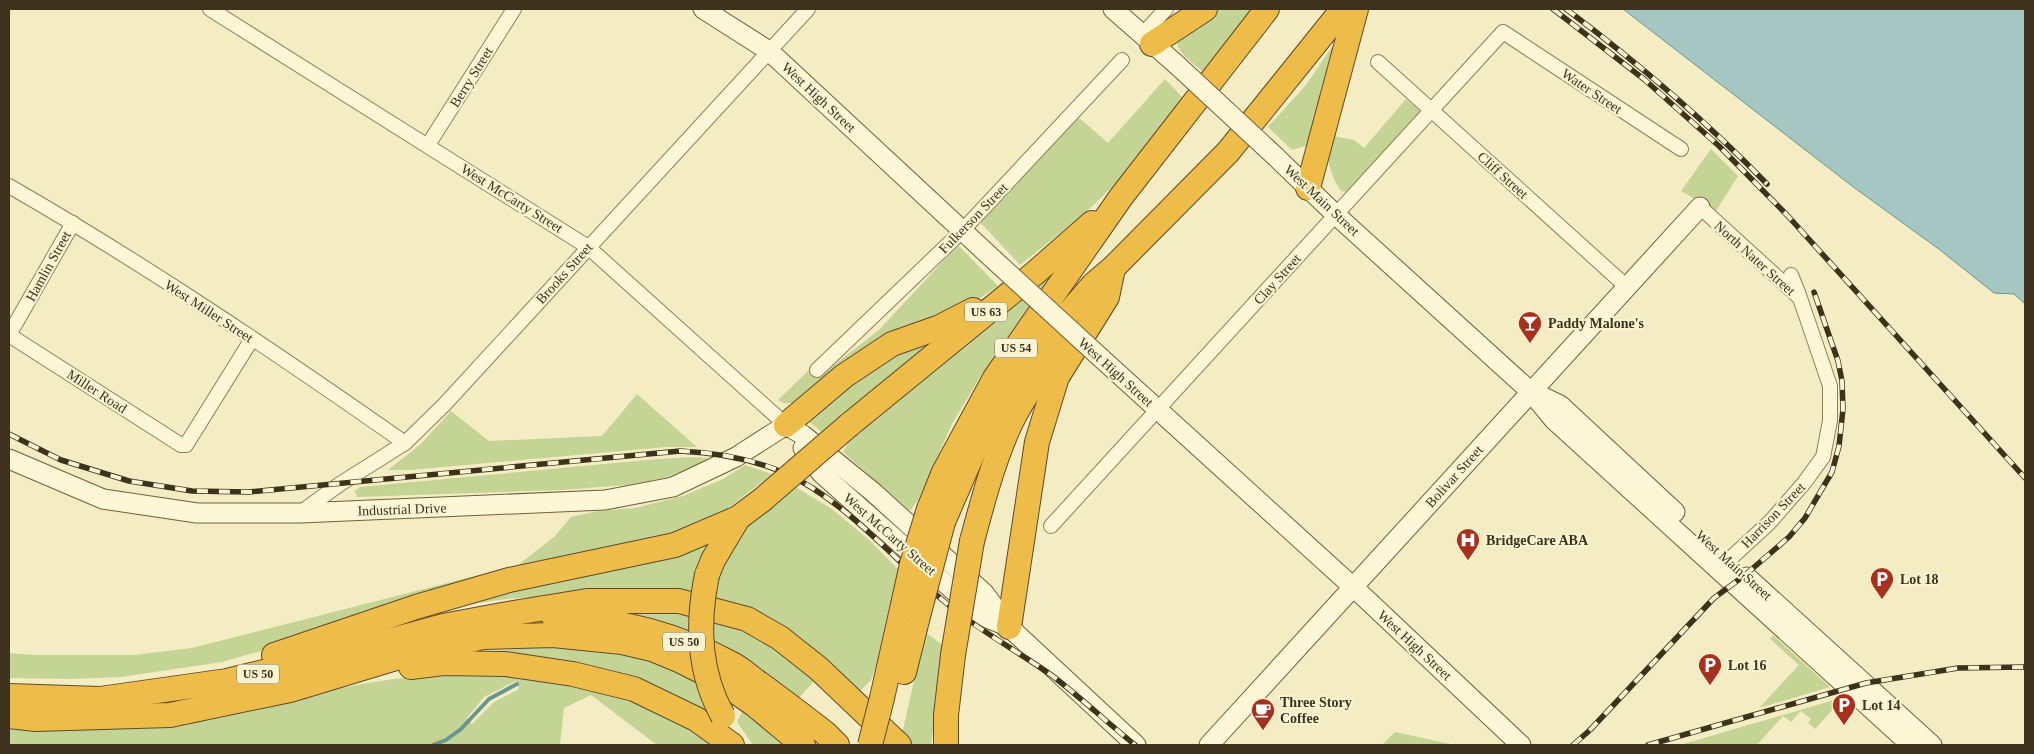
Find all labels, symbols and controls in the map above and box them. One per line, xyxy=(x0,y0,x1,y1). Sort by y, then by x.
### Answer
street label: Berry Street xyxy=(447,44,496,110)
street label: West High Street xyxy=(779,59,859,135)
street label: Water Street xyxy=(1559,66,1625,117)
street label: Cliff Street xyxy=(1474,149,1531,202)
street label: West McCarty Street xyxy=(458,161,565,236)
street label: West Main Street xyxy=(1281,162,1362,239)
street label: Fulkerson Street xyxy=(936,180,1011,257)
street label: North Nater Street xyxy=(1711,218,1798,299)
street label: Hamlin Street xyxy=(23,228,74,304)
street label: Brooks Street xyxy=(533,240,596,307)
street label: Clay Street xyxy=(1251,251,1304,308)
street label: West Miller Street xyxy=(162,277,256,346)
road number: US 63 xyxy=(965,302,1007,322)
bar icon: Paddy Malone's xyxy=(1517,310,1543,344)
place label: Paddy Malone's xyxy=(1548,316,1645,331)
street label: West High Street xyxy=(1075,335,1156,410)
road number: US 54 xyxy=(995,338,1037,358)
street label: Miller Road xyxy=(64,367,129,416)
street label: Bolivar Street xyxy=(1423,442,1486,510)
street label: Harrison Street xyxy=(1738,479,1808,551)
street label: West McCarty Street xyxy=(841,490,939,579)
street label: Industrial Drive xyxy=(357,500,447,519)
hospital icon: BridgeCare ABA xyxy=(1455,527,1481,561)
street label: West Main Street xyxy=(1693,527,1775,603)
place label: BridgeCare ABA xyxy=(1486,533,1589,548)
parking icon: Lot 18 xyxy=(1869,566,1895,600)
place label: Lot 18 xyxy=(1900,572,1939,587)
street label: West High Street xyxy=(1375,607,1455,683)
road number: US 50 xyxy=(663,632,705,652)
parking icon: Lot 16 xyxy=(1697,652,1723,686)
place label: Lot 16 xyxy=(1728,658,1767,673)
road number: US 50 xyxy=(237,664,279,684)
parking icon: Lot 14 xyxy=(1831,692,1857,726)
place label: Three Story Coffee xyxy=(1280,695,1352,726)
cafe icon: Three Story Coffee xyxy=(1250,697,1276,731)
place label: Lot 14 xyxy=(1862,698,1901,713)

